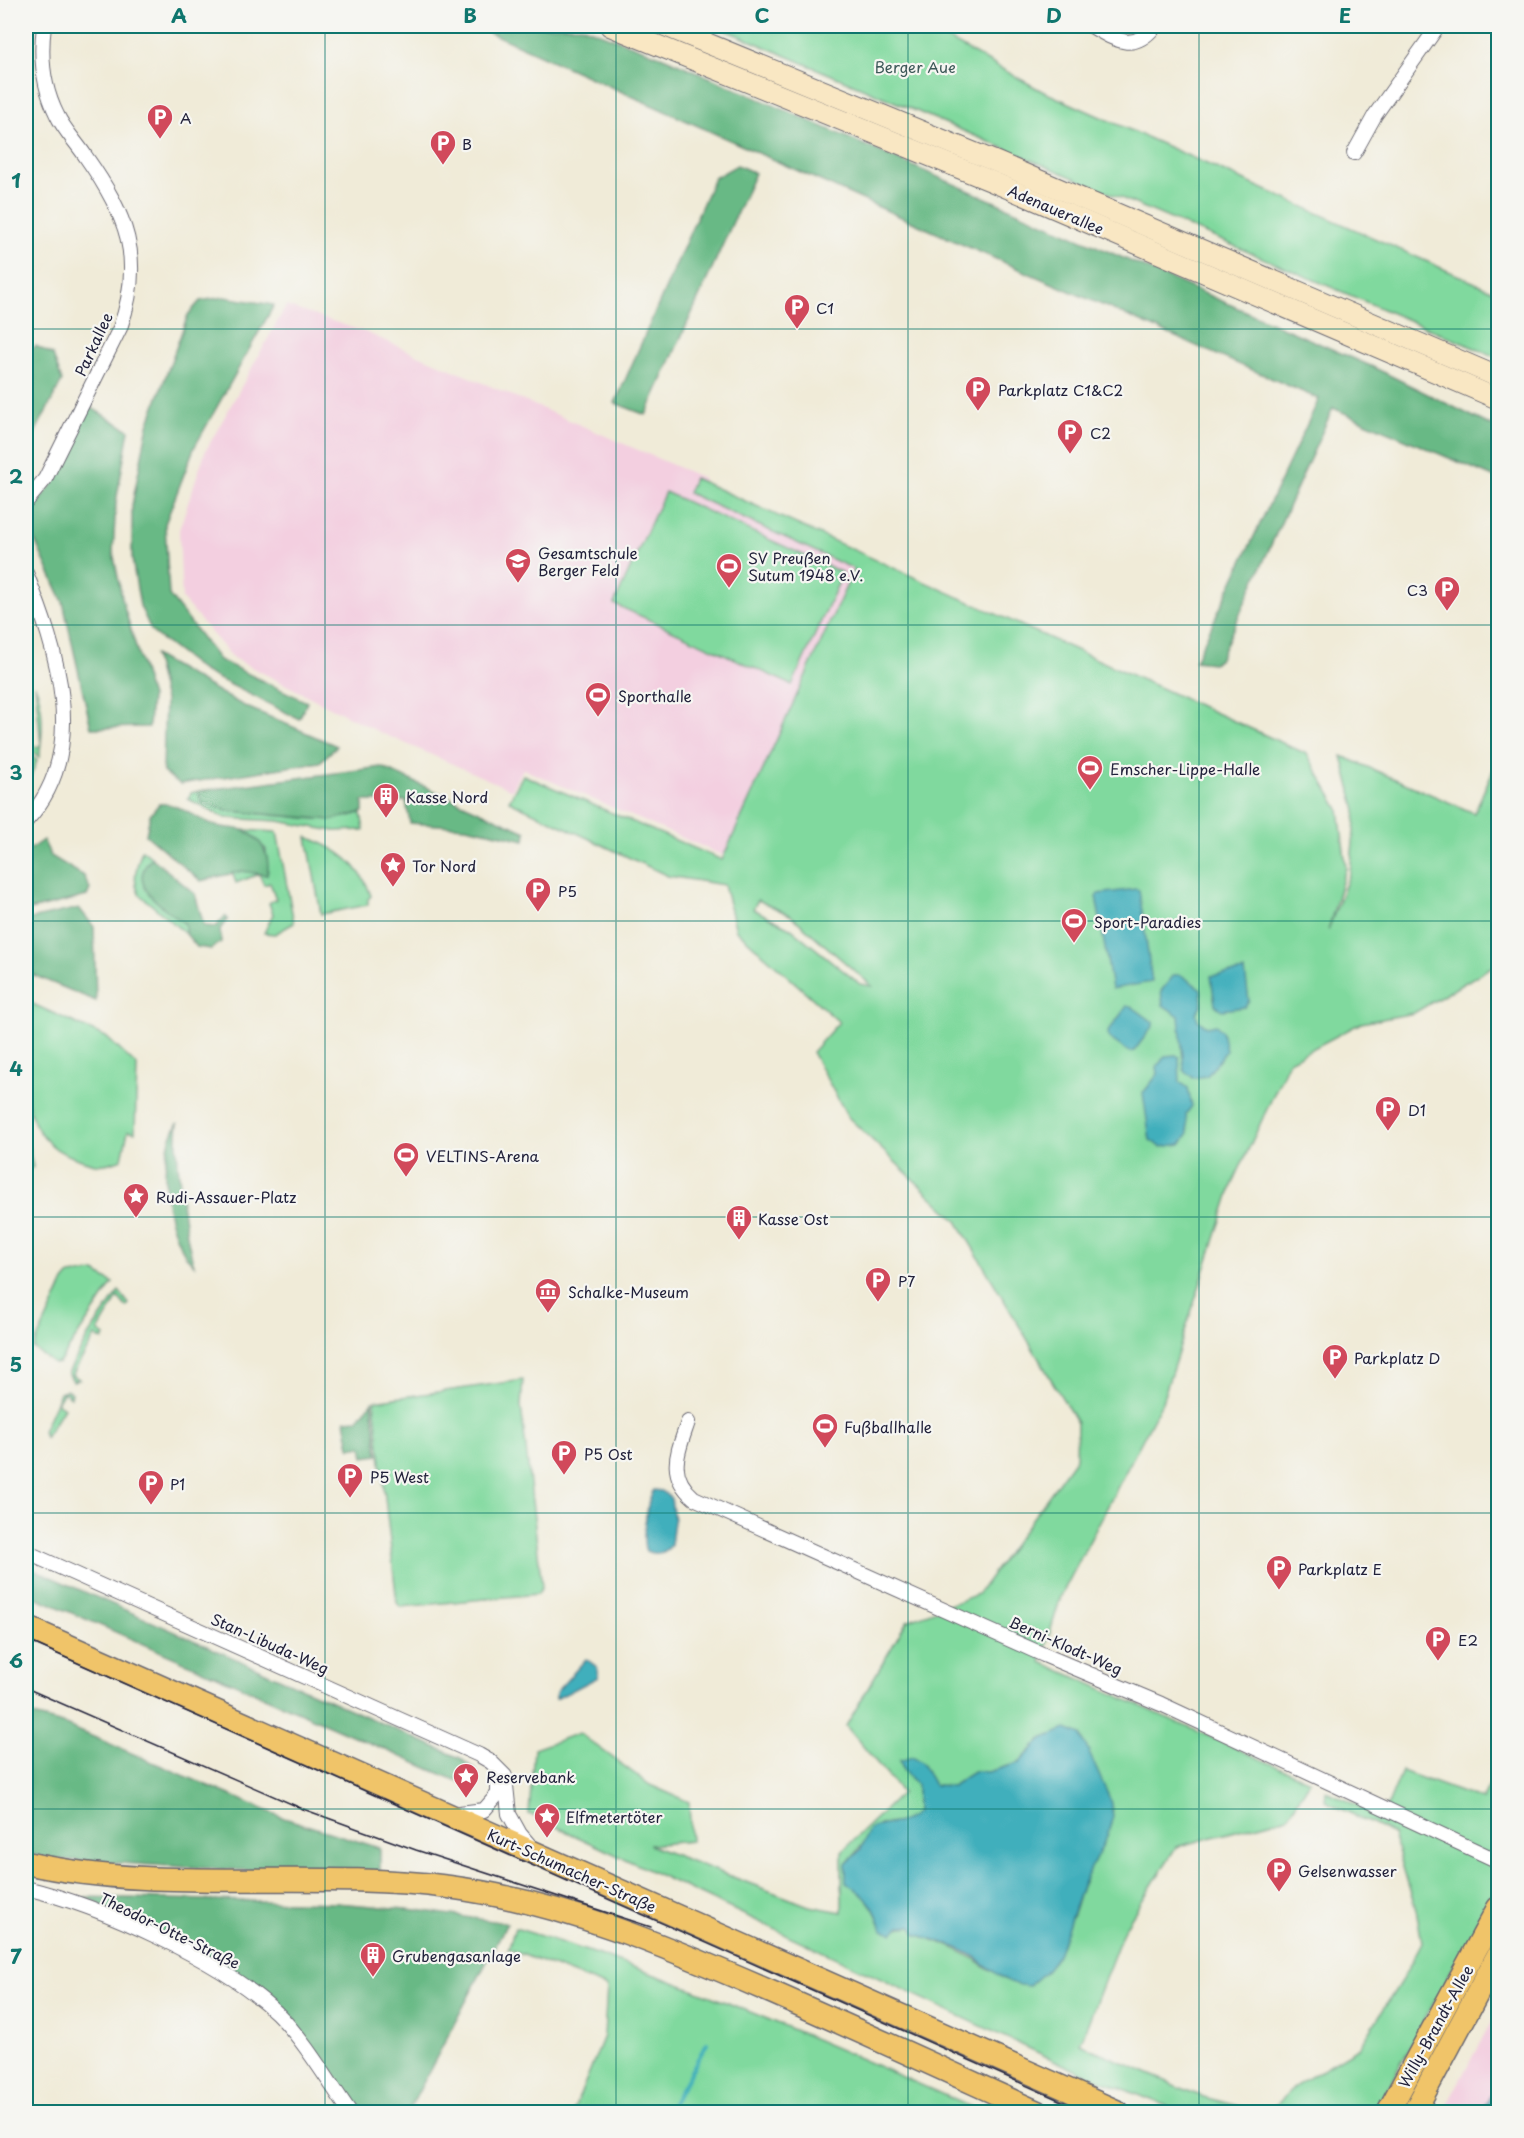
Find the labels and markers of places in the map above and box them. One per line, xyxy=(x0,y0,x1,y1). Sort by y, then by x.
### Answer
parking icon: A xyxy=(145,102,175,140)
place label: A xyxy=(180,106,192,129)
parking icon: B xyxy=(428,128,458,166)
place label: B xyxy=(462,132,472,155)
parking icon: C1 xyxy=(782,292,812,330)
place label: C1 xyxy=(816,296,834,319)
parking icon: Parkplatz C1&C2 xyxy=(963,374,993,412)
place label: Parkplatz C1&C2 xyxy=(998,378,1123,401)
parking icon: C2 xyxy=(1055,417,1085,455)
place label: C2 xyxy=(1090,421,1111,444)
place label: Gesamtschule Berger Feld xyxy=(538,541,638,581)
school or university icon: Gesamtschule Berger Feld xyxy=(503,546,533,584)
place label: SV Preußen Sutum 1948 e.V. xyxy=(748,546,863,586)
sports icon: SV Preußen Sutum 1948 e.V. xyxy=(714,551,744,589)
parking icon: C3 xyxy=(1432,574,1462,612)
place label: C3 xyxy=(1407,578,1428,601)
sports icon: Sporthalle xyxy=(583,680,613,718)
place label: Sporthalle xyxy=(618,684,692,707)
sports icon: Emscher-Lippe-Halle xyxy=(1075,753,1105,791)
place label: Emscher-Lippe-Halle xyxy=(1110,757,1260,780)
building icon: Kasse Nord xyxy=(371,781,401,819)
place label: Kasse Nord xyxy=(406,785,488,808)
place icon: Tor Nord xyxy=(378,850,408,888)
place label: Tor Nord xyxy=(412,854,476,877)
parking icon: P5 xyxy=(523,875,553,913)
place label: P5 xyxy=(558,879,577,902)
sports icon: Sport-Paradies xyxy=(1059,906,1089,944)
place label: Sport-Paradies xyxy=(1094,910,1201,933)
parking icon: D1 xyxy=(1373,1094,1403,1132)
place label: D1 xyxy=(1408,1098,1426,1121)
sports icon: VELTINS-Arena xyxy=(391,1140,421,1178)
place label: VELTINS-Arena xyxy=(426,1144,540,1167)
place icon: Rudi-Assauer-Platz xyxy=(121,1181,151,1219)
place label: Rudi-Assauer-Platz xyxy=(156,1185,296,1208)
building icon: Kasse Ost xyxy=(724,1203,754,1241)
place label: Kasse Ost xyxy=(758,1207,828,1230)
parking icon: P7 xyxy=(863,1265,893,1303)
place label: P7 xyxy=(898,1269,915,1292)
museum icon: Schalke-Museum xyxy=(533,1276,563,1314)
place label: Schalke-Museum xyxy=(568,1280,689,1303)
parking icon: Parkplatz D xyxy=(1320,1342,1350,1380)
place label: Parkplatz D xyxy=(1354,1346,1440,1369)
sports icon: Fußballhalle xyxy=(810,1411,840,1449)
place label: Fußballhalle xyxy=(844,1415,932,1438)
parking icon: P5 Ost xyxy=(549,1438,579,1476)
place label: P5 Ost xyxy=(584,1442,633,1465)
parking icon: P5 West xyxy=(335,1461,365,1499)
place label: P5 West xyxy=(370,1465,429,1488)
parking icon: P1 xyxy=(136,1468,166,1506)
place label: P1 xyxy=(170,1472,185,1495)
parking icon: Parkplatz E xyxy=(1264,1553,1294,1591)
place label: Parkplatz E xyxy=(1298,1557,1382,1580)
parking icon: E2 xyxy=(1423,1624,1453,1662)
place label: E2 xyxy=(1458,1628,1478,1651)
place icon: Reservebank xyxy=(451,1761,481,1799)
place label: Reservebank xyxy=(486,1765,575,1788)
place icon: Elfmetertöter xyxy=(532,1801,562,1839)
place label: Elfmetertöter xyxy=(566,1805,662,1828)
parking icon: Gelsenwasser xyxy=(1264,1855,1294,1893)
place label: Gelsenwasser xyxy=(1298,1859,1397,1882)
building icon: Grubengasanlage xyxy=(358,1940,388,1978)
place label: Grubengasanlage xyxy=(392,1944,521,1967)

